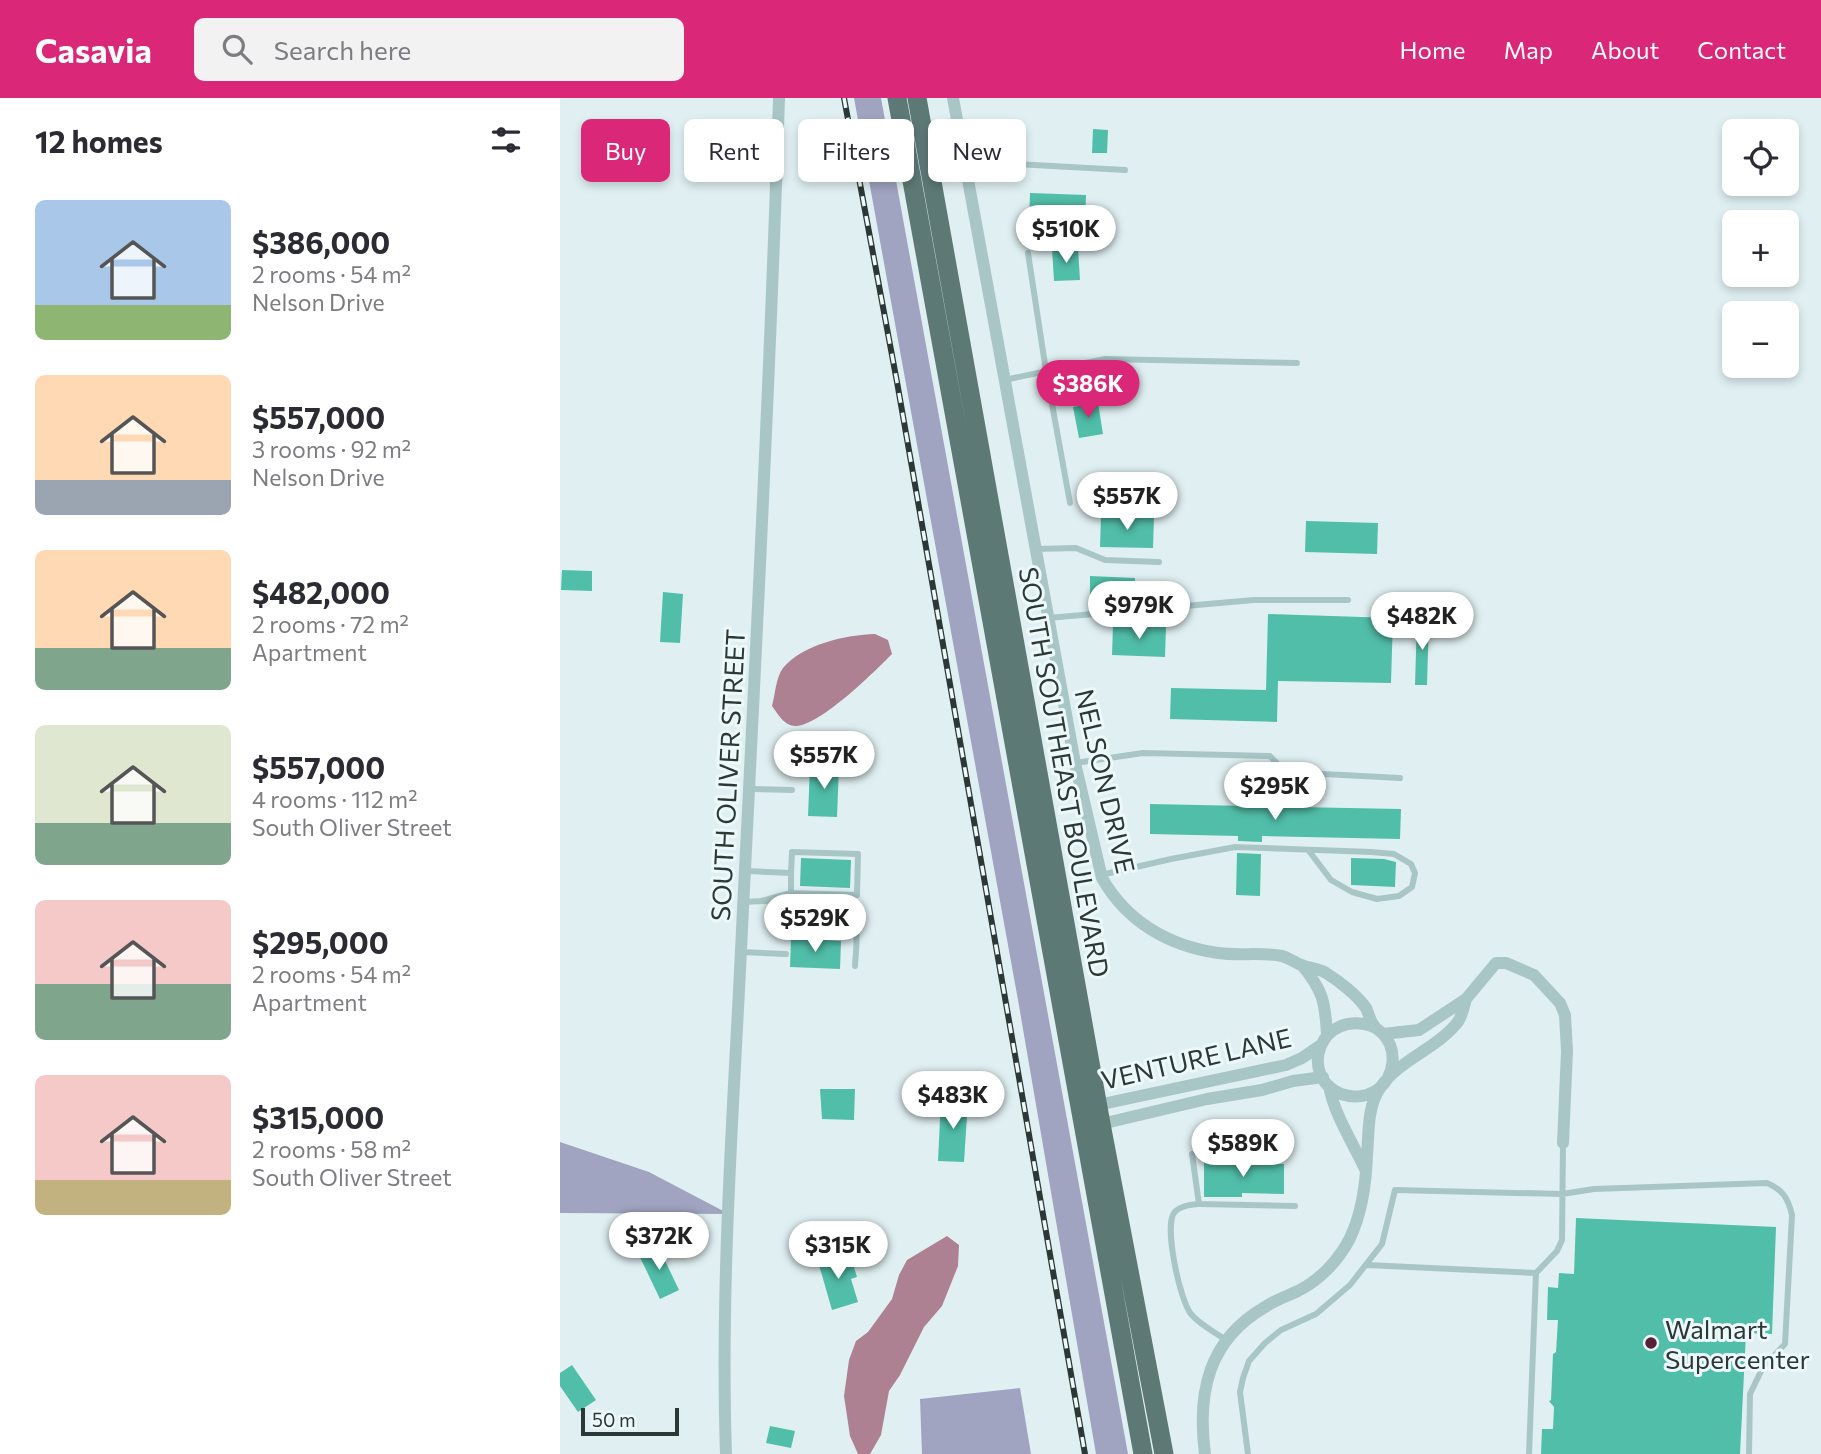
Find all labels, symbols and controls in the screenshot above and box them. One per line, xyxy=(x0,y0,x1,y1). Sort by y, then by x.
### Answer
search box xyxy=(194,18,684,81)
text: Casavia xyxy=(35,29,152,70)
icon: search xyxy=(218,30,256,68)
text: Search here xyxy=(274,34,411,65)
text: Home xyxy=(1400,35,1466,64)
text: Map xyxy=(1504,35,1553,64)
text: About xyxy=(1591,35,1659,64)
text: Contact xyxy=(1697,35,1786,64)
chip: Buy xyxy=(581,119,670,182)
chip: Rent xyxy=(684,119,784,182)
chip: Filters xyxy=(798,119,914,182)
chip: New xyxy=(928,119,1026,182)
map controls xyxy=(1722,119,1799,378)
button: locate xyxy=(1722,119,1799,196)
icon: filters xyxy=(487,121,525,159)
text: 12 homes xyxy=(35,122,163,159)
pin: $510K xyxy=(1017,206,1115,265)
button: + xyxy=(1722,210,1799,287)
text: $510K xyxy=(1032,214,1100,242)
text: $386,000 xyxy=(252,223,390,260)
icon: home xyxy=(91,228,175,312)
text: 2 rooms · 54 m² xyxy=(252,260,411,288)
text: Nelson Drive xyxy=(252,288,385,316)
button: − xyxy=(1722,301,1799,378)
pin: $386K xyxy=(1039,360,1137,420)
text: $386K xyxy=(1052,369,1124,397)
text: $557,000 xyxy=(252,398,385,435)
icon: home xyxy=(91,403,175,487)
text: 3 rooms · 92 m² xyxy=(252,435,411,463)
text: Nelson Drive xyxy=(252,463,385,491)
pin: $557K xyxy=(1078,472,1176,532)
text: $557K xyxy=(1093,481,1161,509)
street label: SOUTH SOUTHEAST BOULEVARD xyxy=(1014,564,1116,980)
text: $482,000 xyxy=(252,573,390,610)
icon: home xyxy=(91,578,175,662)
pin: $979K xyxy=(1090,582,1188,641)
text: $979K xyxy=(1104,590,1174,618)
pin: $482K xyxy=(1373,592,1471,652)
text: $482K xyxy=(1387,601,1457,629)
text: 2 rooms · 72 m² xyxy=(252,610,409,638)
street label: SOUTH OLIVER STREET xyxy=(704,628,750,922)
text: Apartment xyxy=(252,638,367,666)
street label: NELSON DRIVE xyxy=(1070,686,1142,876)
pin: $557K xyxy=(775,732,873,791)
text: $557K xyxy=(790,740,858,768)
text: $557,000 xyxy=(252,748,385,785)
icon: home xyxy=(91,753,175,837)
pin: $295K xyxy=(1226,762,1324,822)
text: $295K xyxy=(1240,771,1310,799)
text: 4 rooms · 112 m² xyxy=(252,785,417,813)
text: South Oliver Street xyxy=(252,813,452,841)
pin: $529K xyxy=(766,894,864,954)
text: $529K xyxy=(780,903,850,931)
text: $295,000 xyxy=(252,923,389,960)
icon: home xyxy=(91,928,175,1012)
text: 2 rooms · 54 m² xyxy=(252,960,411,988)
text: Apartment xyxy=(252,988,367,1016)
street label: VENTURE LANE xyxy=(1098,1021,1294,1095)
pin: $483K xyxy=(904,1072,1002,1131)
text: $483K xyxy=(918,1080,988,1108)
text: $315,000 xyxy=(252,1098,384,1135)
icon: home xyxy=(91,1103,175,1187)
pin: $589K xyxy=(1194,1119,1292,1179)
text: $589K xyxy=(1207,1128,1279,1156)
text: 2 rooms · 58 m² xyxy=(252,1135,411,1163)
text: South Oliver Street xyxy=(252,1163,452,1191)
pin: $372K xyxy=(610,1212,708,1272)
text: $372K xyxy=(625,1221,693,1249)
pin: $315K xyxy=(789,1222,887,1281)
text: $315K xyxy=(805,1230,871,1258)
place label: Walmart Supercenter xyxy=(1665,1313,1810,1374)
marker: Walmart Supercenter xyxy=(1643,1335,1659,1351)
scale bar xyxy=(581,1405,679,1437)
text: 50 m xyxy=(592,1408,636,1431)

